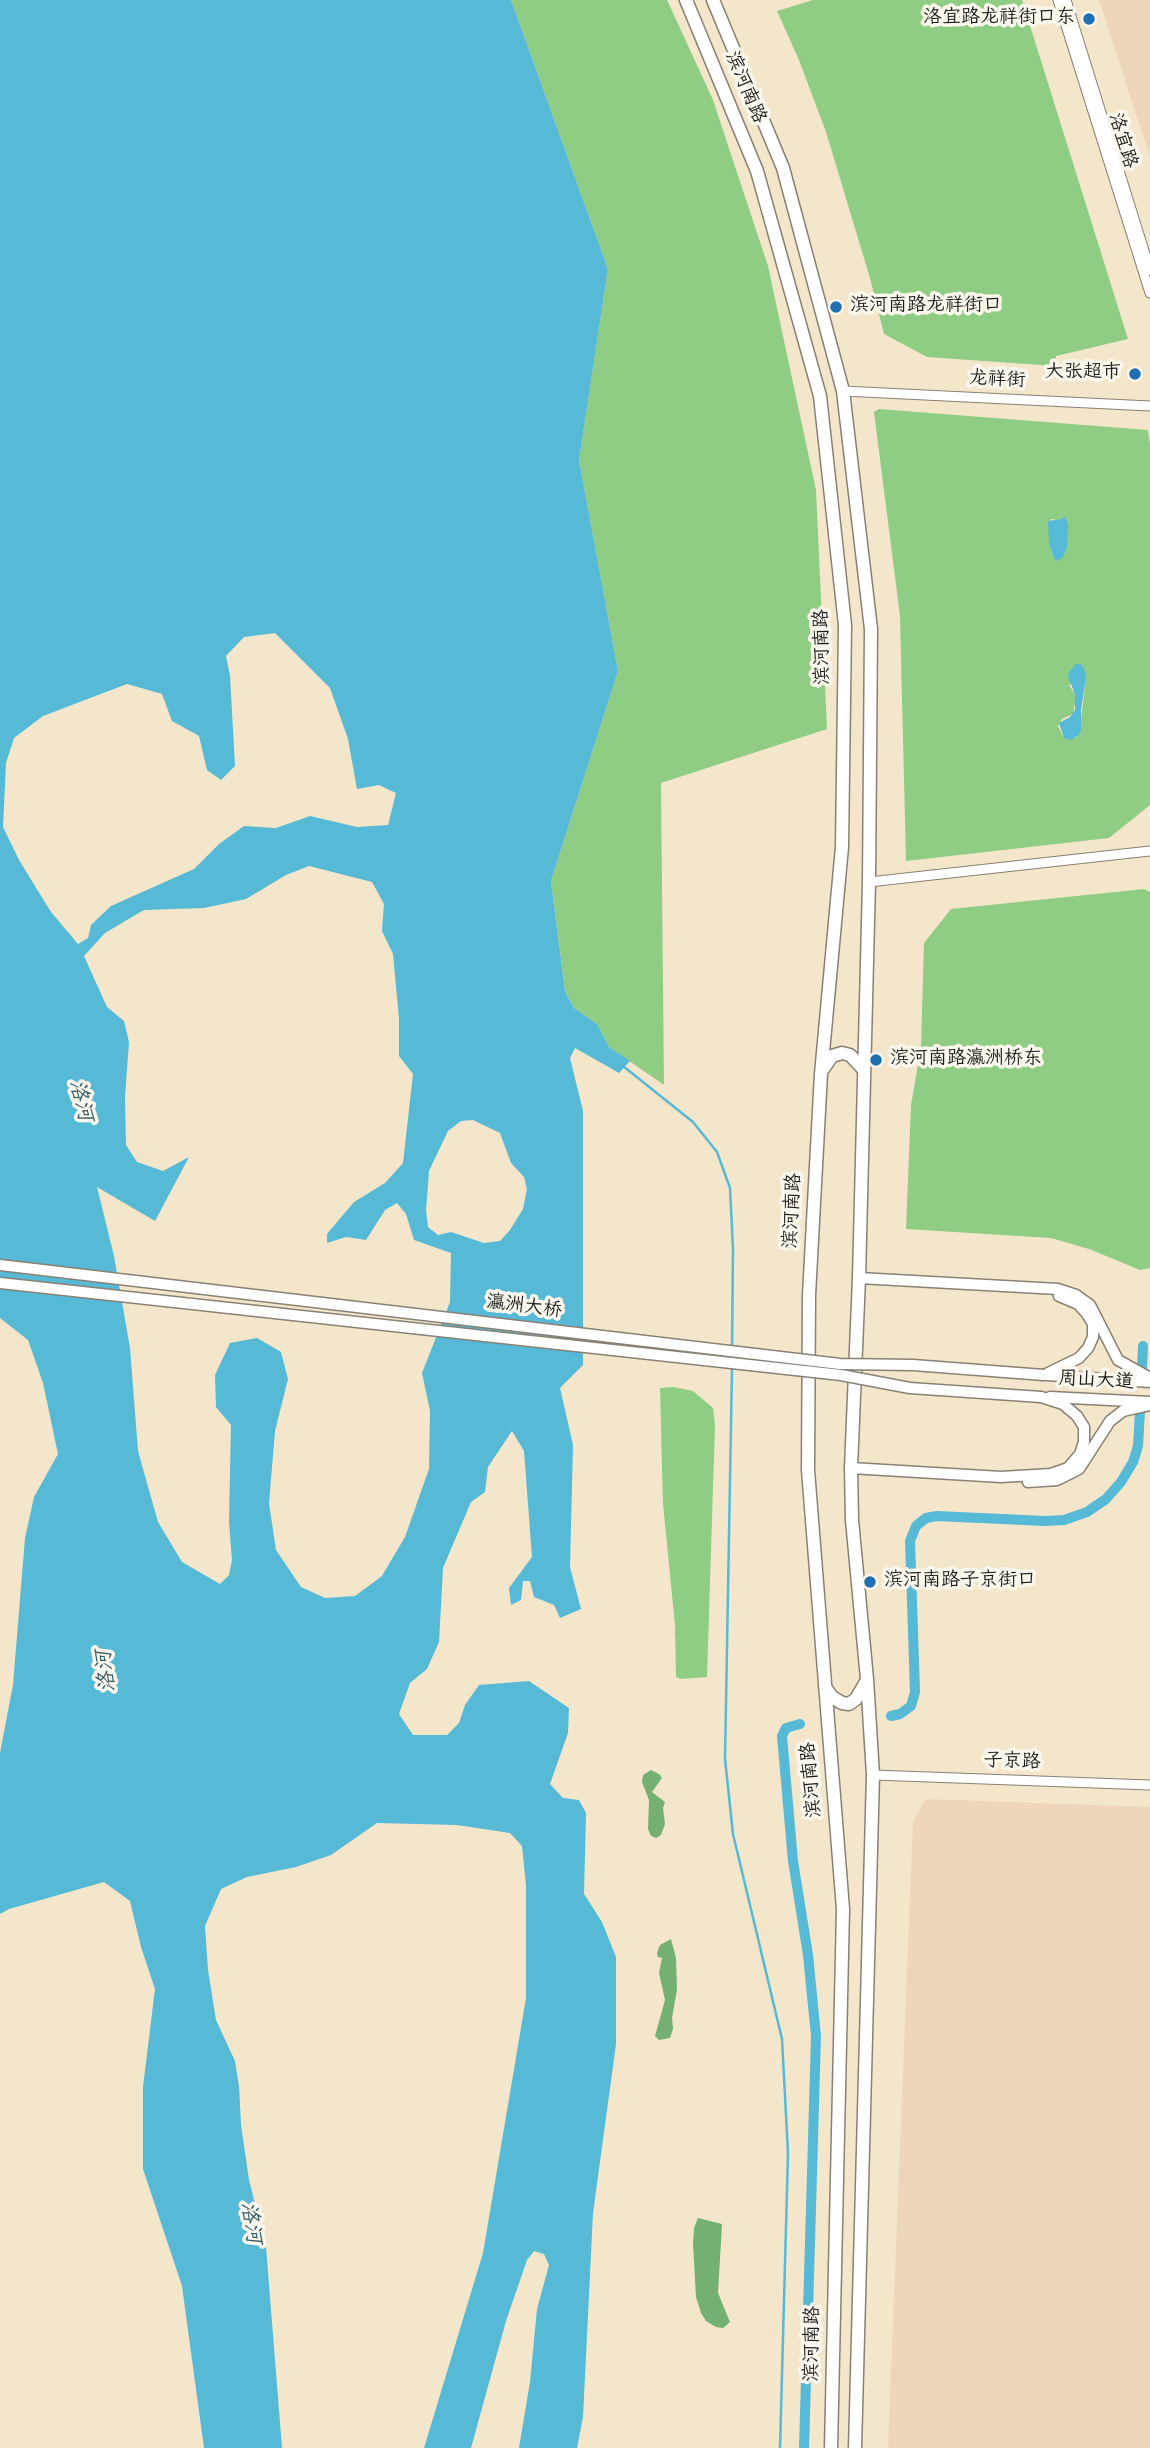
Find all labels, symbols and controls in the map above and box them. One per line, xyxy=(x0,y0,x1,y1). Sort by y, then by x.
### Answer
place label: 洛宜路龙祥街口东 xyxy=(923,8,1075,30)
marker: 洛宜路龙祥街口东 xyxy=(1081,11,1097,27)
street label: 滨河南路 xyxy=(719,49,769,127)
street label: 洛宜路 xyxy=(1102,110,1140,172)
place label: 滨河南路龙祥街口 xyxy=(850,296,1002,318)
marker: 滨河南路龙祥街口 xyxy=(828,299,844,315)
place label: 大张超市 xyxy=(1045,363,1121,385)
marker: 大张超市 xyxy=(1127,366,1143,382)
street label: 龙祥街 xyxy=(968,368,1026,394)
street label: 滨河南路 xyxy=(812,609,836,685)
place label: 滨河南路瀛洲桥东 xyxy=(890,1049,1042,1071)
marker: 滨河南路瀛洲桥东 xyxy=(868,1052,884,1068)
water label: 洛河 xyxy=(62,1078,96,1124)
street label: 滨河南路 xyxy=(781,1172,807,1250)
street label: 瀛洲大桥 xyxy=(485,1292,563,1324)
street label: 周山大道 xyxy=(1057,1369,1135,1395)
place label: 滨河南路子京街口 xyxy=(884,1571,1036,1593)
marker: 滨河南路子京街口 xyxy=(862,1574,878,1590)
water label: 洛河 xyxy=(93,1649,123,1693)
street label: 滨河南路 xyxy=(798,1741,828,1819)
street label: 子京路 xyxy=(983,1751,1041,1775)
water label: 洛河 xyxy=(234,2200,264,2246)
street label: 滨河南路 xyxy=(802,2306,826,2382)

